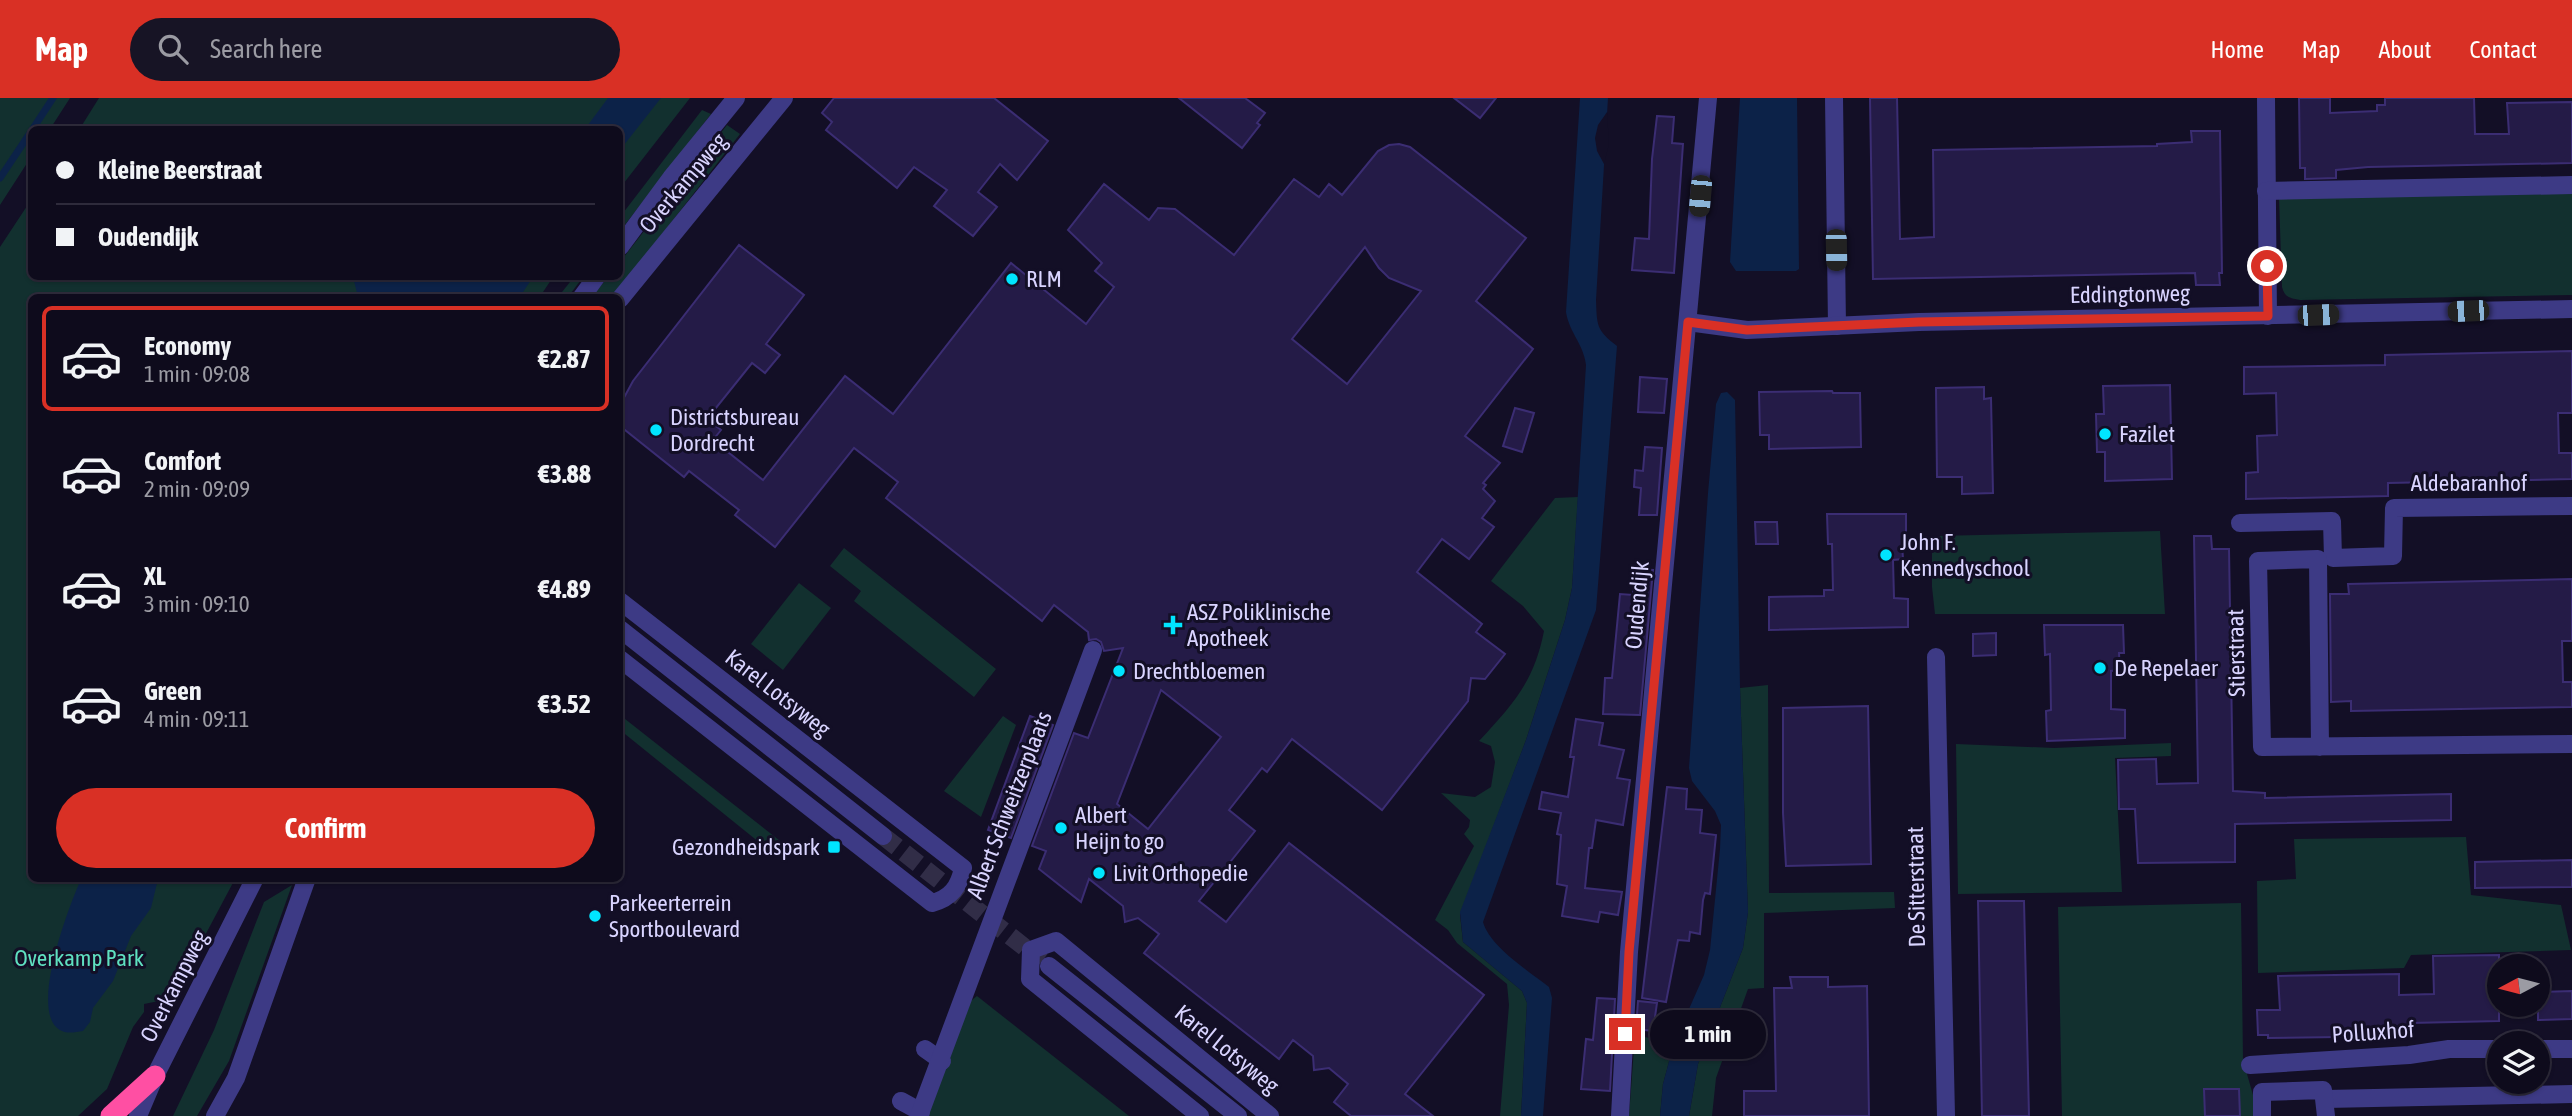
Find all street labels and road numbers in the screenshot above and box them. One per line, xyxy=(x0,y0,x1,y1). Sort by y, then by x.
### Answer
street label: Overkampweg xyxy=(634,128,732,238)
street label: Eddingtonweg xyxy=(2070,280,2190,308)
street label: Aldebaranhof xyxy=(2411,470,2527,496)
street label: Oudendijk xyxy=(1620,560,1654,650)
street label: Stierstraat xyxy=(2222,609,2250,697)
street label: Karel Lotsyweg xyxy=(720,644,836,742)
street label: Albert Schweitzerplaats xyxy=(961,708,1057,902)
street label: De Sitterstraat xyxy=(1902,826,1930,948)
street label: Overkampweg xyxy=(135,926,213,1046)
street label: Karel Lotsyweg xyxy=(1170,999,1284,1099)
street label: Polluxhof xyxy=(2331,1016,2415,1048)

